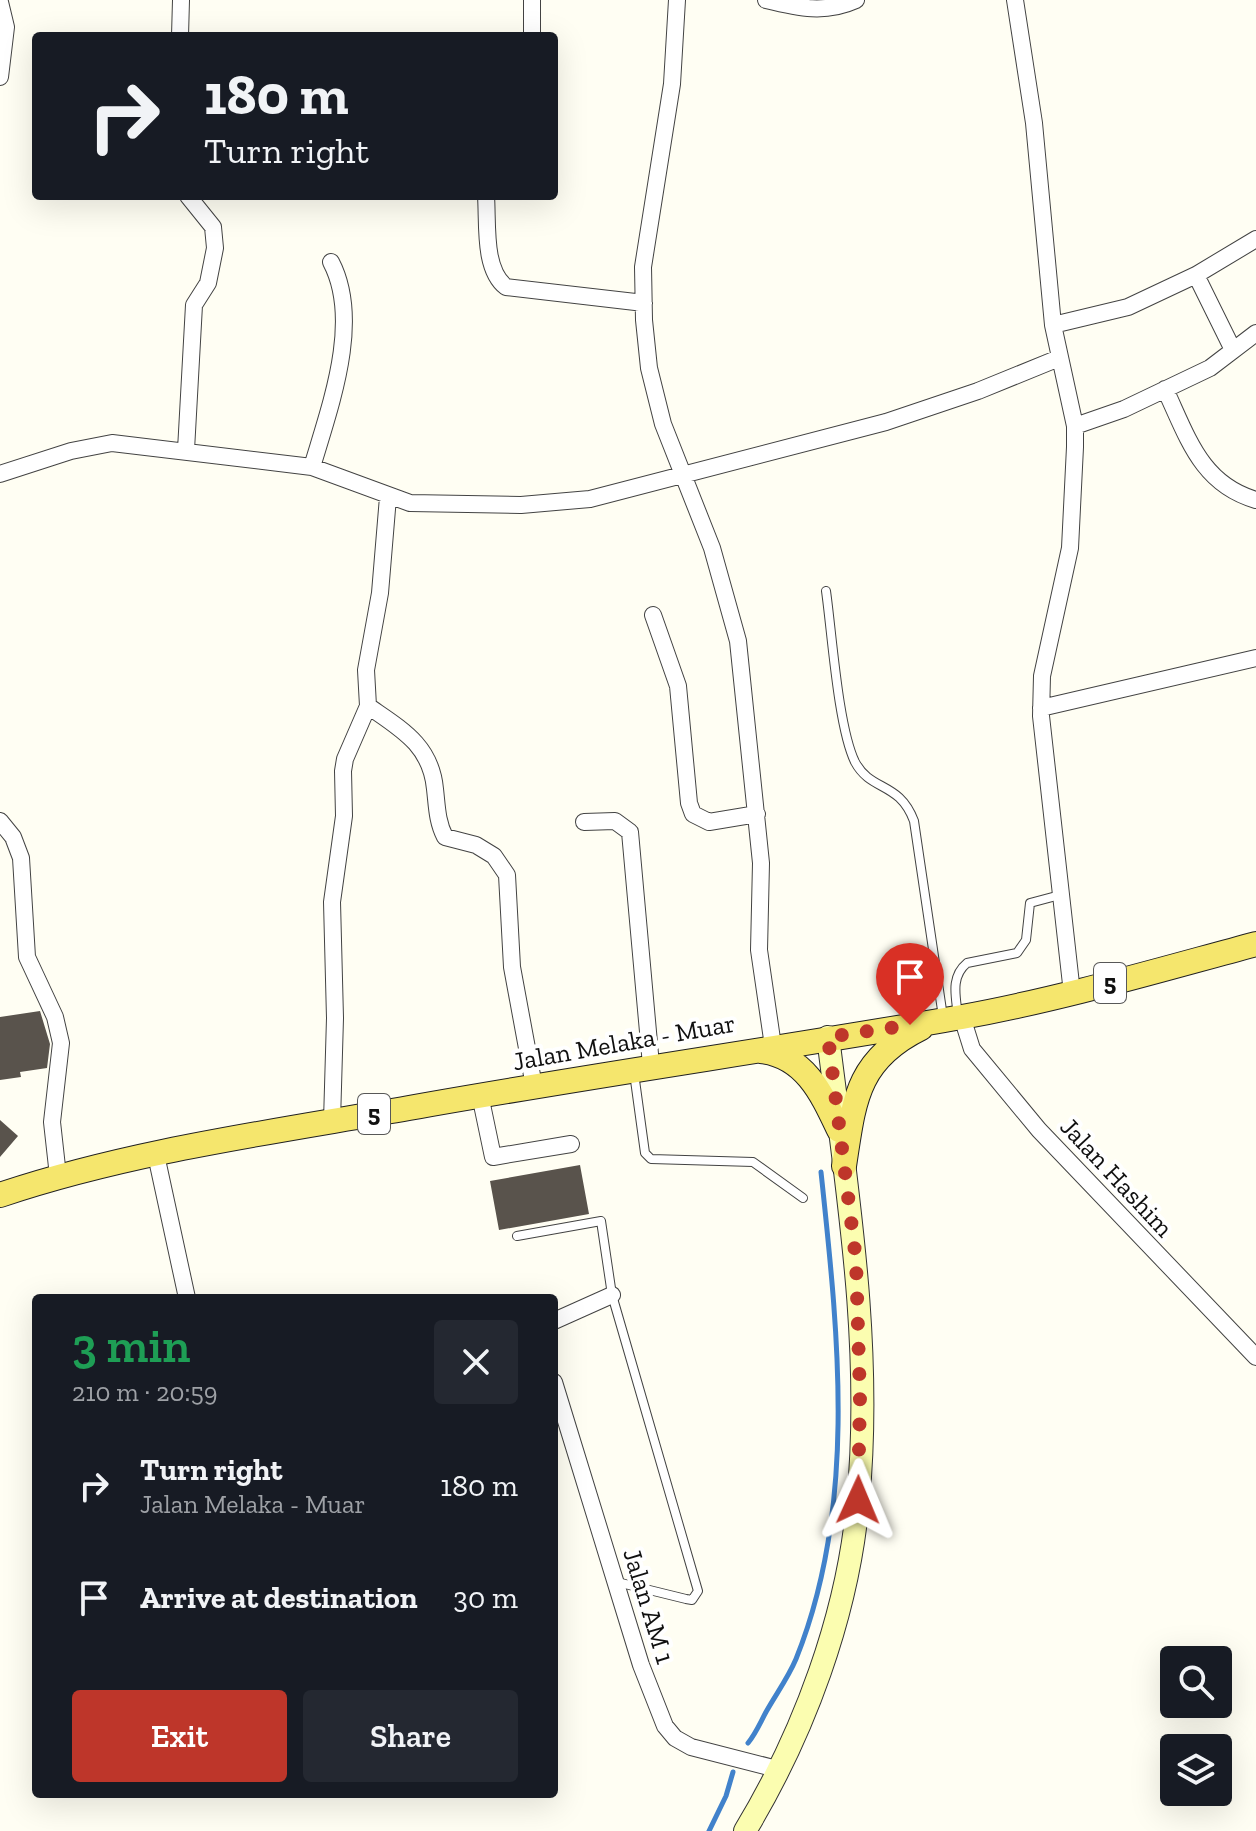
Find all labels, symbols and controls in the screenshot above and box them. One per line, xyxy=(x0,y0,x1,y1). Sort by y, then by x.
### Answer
text: 180 m xyxy=(204,61,349,128)
icon: right xyxy=(72,64,176,168)
text: Turn right xyxy=(204,129,369,172)
pin xyxy=(876,943,944,1025)
icon: arrive xyxy=(888,955,932,999)
road number: 5 xyxy=(1094,963,1126,1003)
street label: Jalan Melaka - Muar xyxy=(510,1007,738,1077)
road number: 5 xyxy=(358,1094,390,1134)
street label: Jalan Hashim xyxy=(1054,1111,1181,1244)
text: 3 min xyxy=(72,1317,190,1374)
button: close xyxy=(434,1320,518,1404)
text: 210 m · 20:59 xyxy=(72,1376,218,1408)
text: Turn right xyxy=(140,1452,282,1488)
position arrow xyxy=(816,1458,900,1542)
icon: right xyxy=(72,1464,116,1508)
text: 180 m xyxy=(440,1468,518,1504)
text: Jalan Melaka - Muar xyxy=(140,1488,365,1520)
street label: Jalan AM 1 xyxy=(616,1544,682,1668)
icon: arrive xyxy=(72,1576,116,1620)
text: Arrive at destination xyxy=(140,1580,417,1616)
text: 30 m xyxy=(453,1580,518,1616)
map controls xyxy=(1160,1646,1232,1806)
button: search xyxy=(1160,1646,1232,1718)
button: Exit xyxy=(72,1690,287,1782)
button: Share xyxy=(303,1690,518,1782)
button: layers xyxy=(1160,1734,1232,1806)

